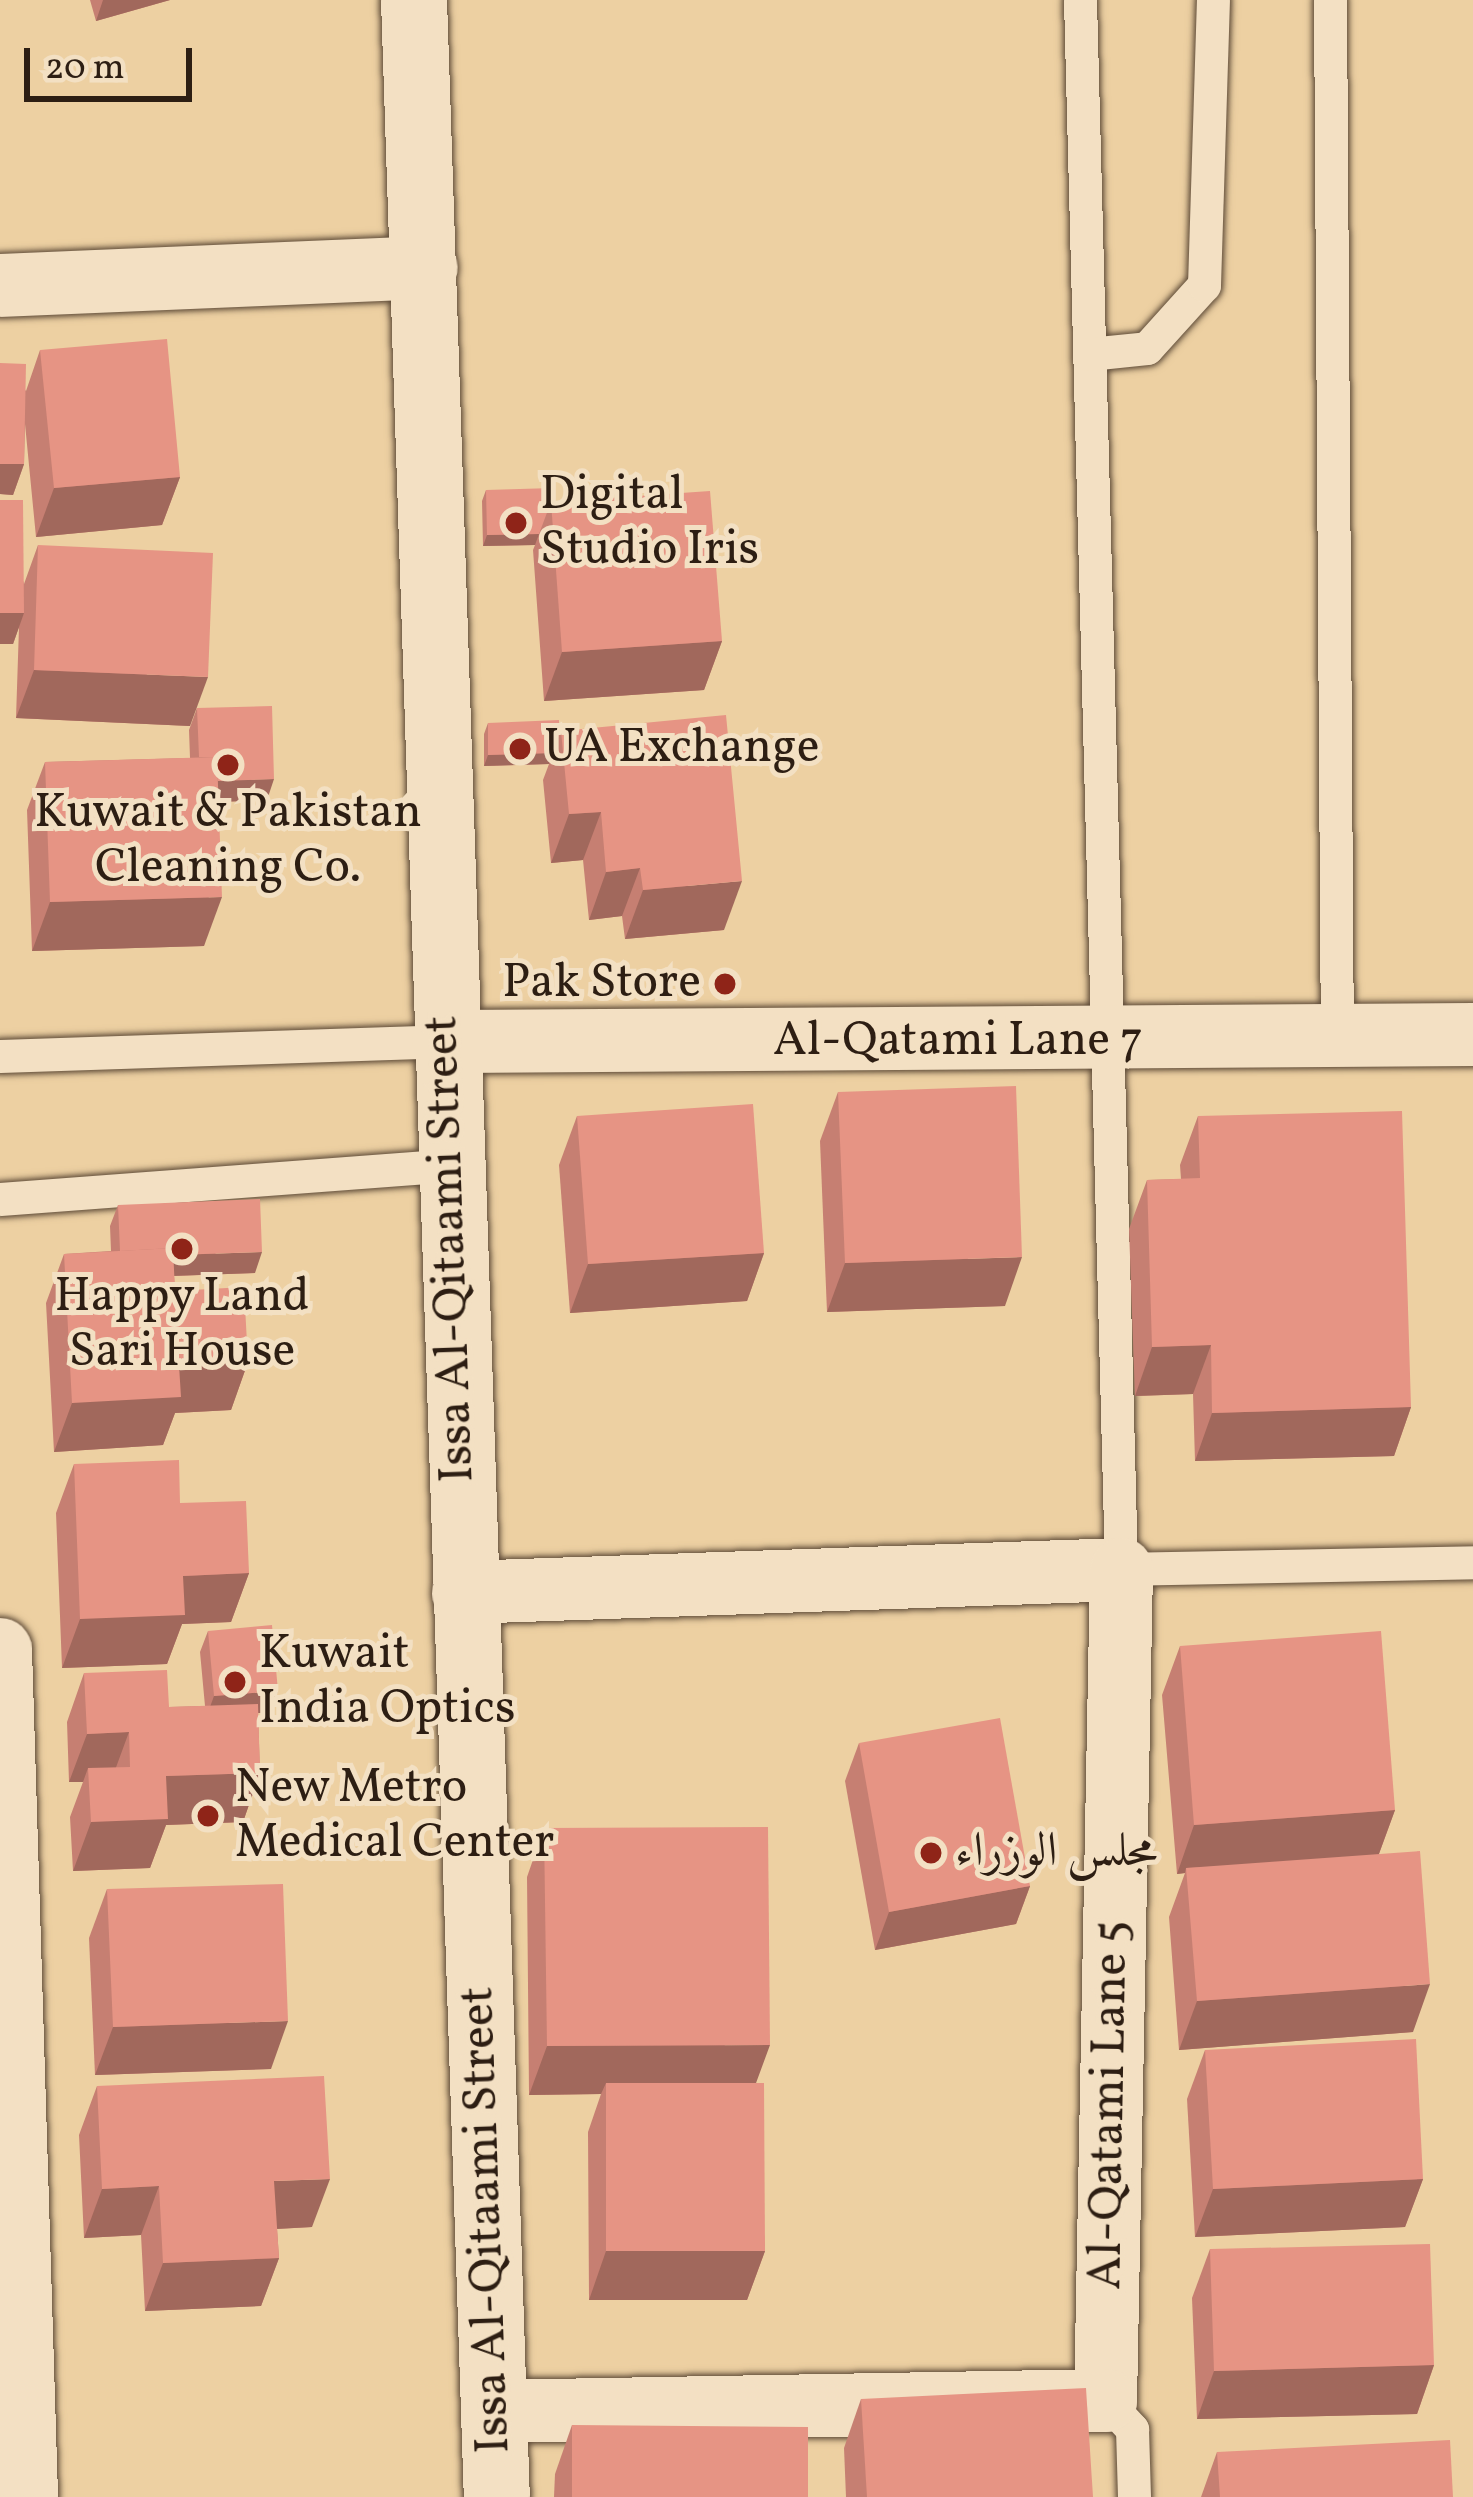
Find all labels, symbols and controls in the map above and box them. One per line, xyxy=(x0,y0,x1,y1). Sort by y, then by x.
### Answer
scale bar xyxy=(30,24,198,98)
text: 20 m xyxy=(45,44,125,94)
place label: Digital Studio Iris xyxy=(540,466,759,579)
marker: Digital Studio Iris xyxy=(503,510,529,536)
place label: UA Exchange xyxy=(544,720,819,778)
marker: UA Exchange xyxy=(507,736,533,762)
marker: Kuwait & Pakistan Cleaning Co. xyxy=(215,752,241,778)
place label: Kuwait & Pakistan Cleaning Co. xyxy=(34,784,422,897)
place label: Pak Store xyxy=(502,955,701,1013)
marker: Pak Store xyxy=(712,971,738,997)
street label: Al-Qatami Lane 7 xyxy=(773,1013,1143,1071)
street label: Issa Al-Qitaami Street xyxy=(414,1014,488,1484)
marker: Happy Land Sari House xyxy=(169,1236,195,1262)
place label: Happy Land Sari House xyxy=(54,1268,310,1381)
place label: Kuwait India Optics xyxy=(259,1625,516,1738)
marker: Kuwait India Optics xyxy=(222,1669,248,1695)
place label: New Metro Medical Center xyxy=(235,1759,554,1872)
marker: New Metro Medical Center xyxy=(192,1800,224,1832)
place label: مجلس الوزراء xyxy=(955,1824,1157,1882)
marker: مجلس الوزراء xyxy=(918,1840,944,1866)
street label: Al-Qatami Lane 5 xyxy=(1078,1920,1142,2290)
street label: Issa Al-Qitaami Street xyxy=(450,1985,524,2455)

